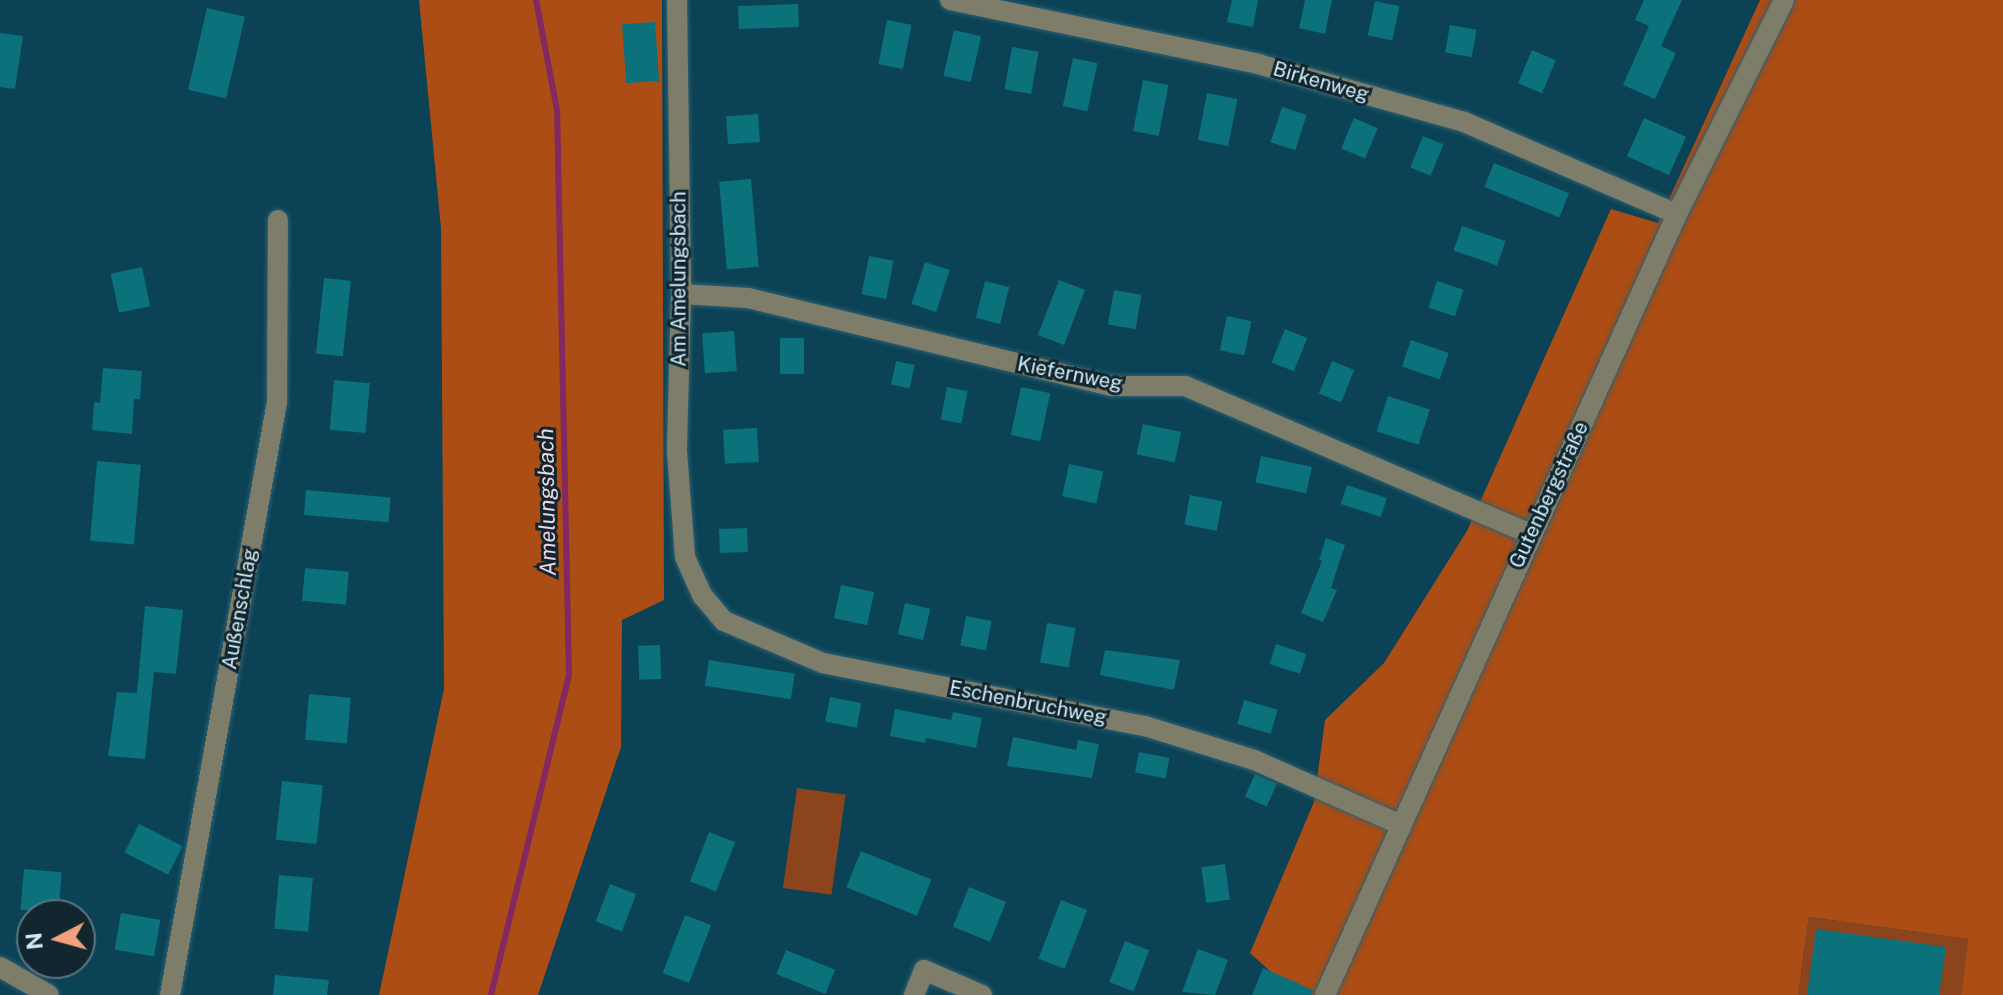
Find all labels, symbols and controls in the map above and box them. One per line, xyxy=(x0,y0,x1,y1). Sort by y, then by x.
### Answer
street label: Birkenweg xyxy=(1270,57,1372,107)
street label: Am Amelungsbach xyxy=(667,191,691,367)
street label: Kiefernweg xyxy=(1015,352,1125,396)
street label: Gutenbergstraße xyxy=(1505,418,1593,572)
water label: Amelungsbach xyxy=(533,428,561,576)
street label: Außenschlag xyxy=(218,547,262,671)
street label: Eschenbruchweg xyxy=(947,676,1109,730)
north arrow xyxy=(16,899,96,979)
text: N xyxy=(20,931,48,951)

